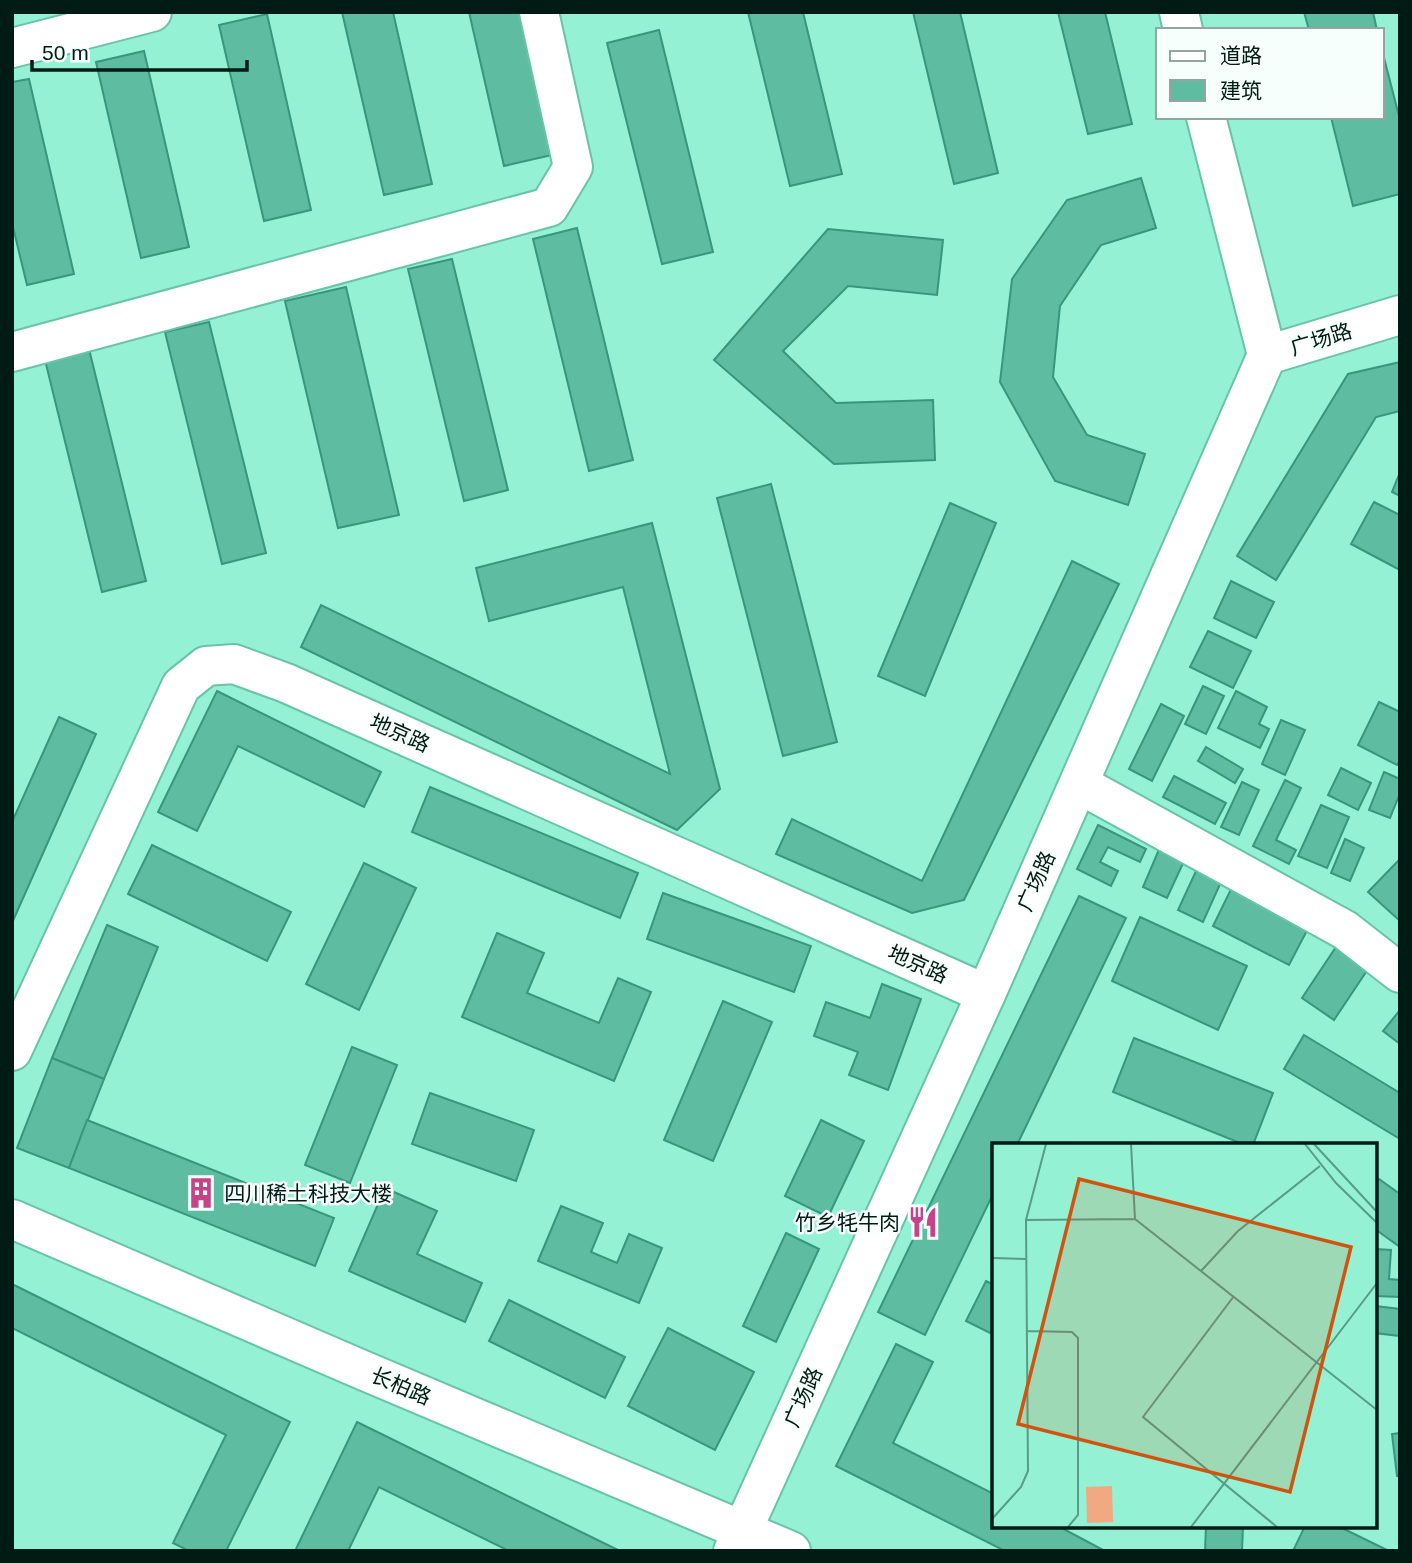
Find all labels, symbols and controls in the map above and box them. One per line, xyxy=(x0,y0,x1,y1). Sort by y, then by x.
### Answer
scale bar xyxy=(32,28,247,72)
legend xyxy=(1156,28,1384,119)
text: 50 m xyxy=(42,41,89,64)
text: 道路 xyxy=(1220,44,1262,67)
text: 建筑 xyxy=(1220,79,1262,102)
street label: 广场路 xyxy=(1288,319,1354,359)
street label: 地京路 xyxy=(367,710,433,756)
street label: 广场路 xyxy=(1013,848,1059,914)
street label: 地京路 xyxy=(885,941,951,987)
inset map xyxy=(992,1143,1377,1528)
building icon: 四川稀土科技大楼 xyxy=(184,1176,218,1210)
place label: 四川稀土科技大楼 xyxy=(224,1182,392,1205)
restaurant icon: 竹乡牦牛肉 xyxy=(906,1205,940,1239)
place label: 竹乡牦牛肉 xyxy=(795,1211,900,1234)
street label: 长柏路 xyxy=(368,1363,434,1409)
street label: 广场路 xyxy=(780,1364,826,1430)

